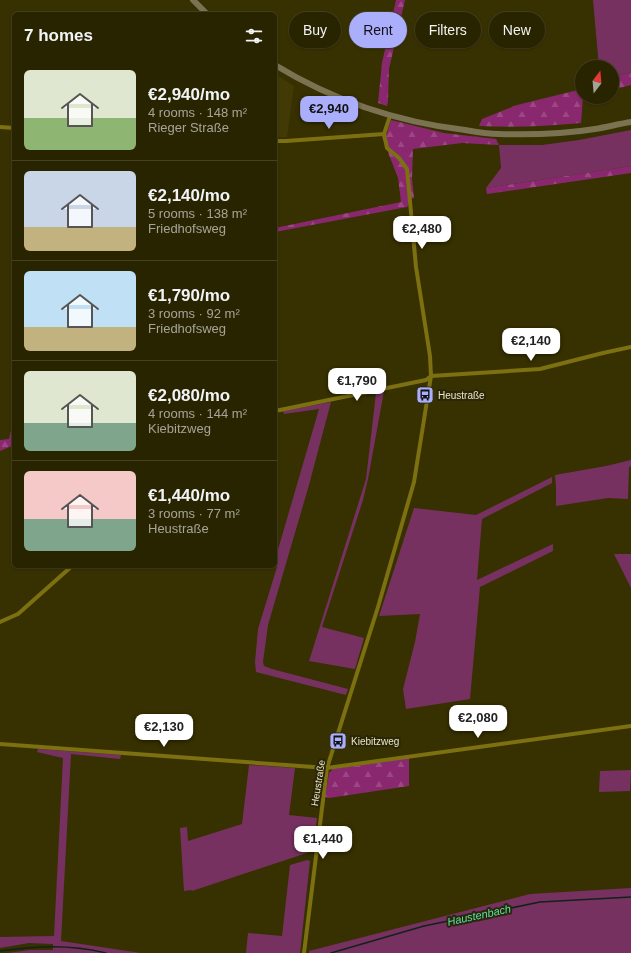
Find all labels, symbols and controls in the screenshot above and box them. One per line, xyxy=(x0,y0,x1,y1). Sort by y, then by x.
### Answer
chip: Buy xyxy=(289,12,341,48)
chip: Rent xyxy=(349,12,407,48)
chip: Filters xyxy=(415,12,481,48)
chip: New xyxy=(489,12,545,48)
icon: filters xyxy=(243,25,265,47)
text: 7 homes xyxy=(24,26,93,45)
north arrow xyxy=(575,60,619,104)
map controls xyxy=(575,60,619,104)
text: €2,940/mo xyxy=(148,85,230,104)
icon: home xyxy=(56,86,104,134)
pin: €2,940 xyxy=(296,96,362,130)
text: €2,940 xyxy=(309,101,349,116)
text: 4 rooms · 148 m² xyxy=(148,105,247,120)
text: Rieger Straße xyxy=(148,120,229,135)
text: €2,140/mo xyxy=(148,186,230,205)
icon: home xyxy=(56,187,104,235)
text: 5 rooms · 138 m² xyxy=(148,206,247,221)
pin: €2,480 xyxy=(389,216,455,250)
text: Friedhofsweg xyxy=(148,221,226,236)
text: €2,480 xyxy=(402,221,442,236)
text: €1,790/mo xyxy=(148,286,230,305)
icon: home xyxy=(56,287,104,335)
text: 3 rooms · 92 m² xyxy=(148,306,240,321)
text: Friedhofsweg xyxy=(148,321,226,336)
pin: €2,140 xyxy=(498,328,564,362)
text: €2,140 xyxy=(511,333,551,348)
pin: €1,790 xyxy=(324,368,390,402)
text: €1,790 xyxy=(337,373,377,388)
bus stop icon: Heustraße xyxy=(415,385,435,405)
text: €2,080/mo xyxy=(148,386,230,405)
icon: home xyxy=(56,387,104,435)
place label: Heustraße xyxy=(438,390,485,401)
text: 4 rooms · 144 m² xyxy=(148,406,247,421)
text: Kiebitzweg xyxy=(148,421,211,436)
text: €1,440/mo xyxy=(148,486,230,505)
icon: home xyxy=(56,487,104,535)
text: 3 rooms · 77 m² xyxy=(148,506,240,521)
text: Heustraße xyxy=(148,521,209,536)
pin: €2,080 xyxy=(445,705,511,739)
text: €2,080 xyxy=(458,710,498,725)
pin: €2,130 xyxy=(131,714,197,748)
text: €2,130 xyxy=(144,719,184,734)
bus stop icon: Kiebitzweg xyxy=(328,731,348,751)
place label: Kiebitzweg xyxy=(351,736,399,747)
street label: Heustraße xyxy=(309,759,327,807)
pin: €1,440 xyxy=(290,826,356,860)
text: €1,440 xyxy=(303,831,343,846)
water label: Haustenbach xyxy=(446,902,512,928)

